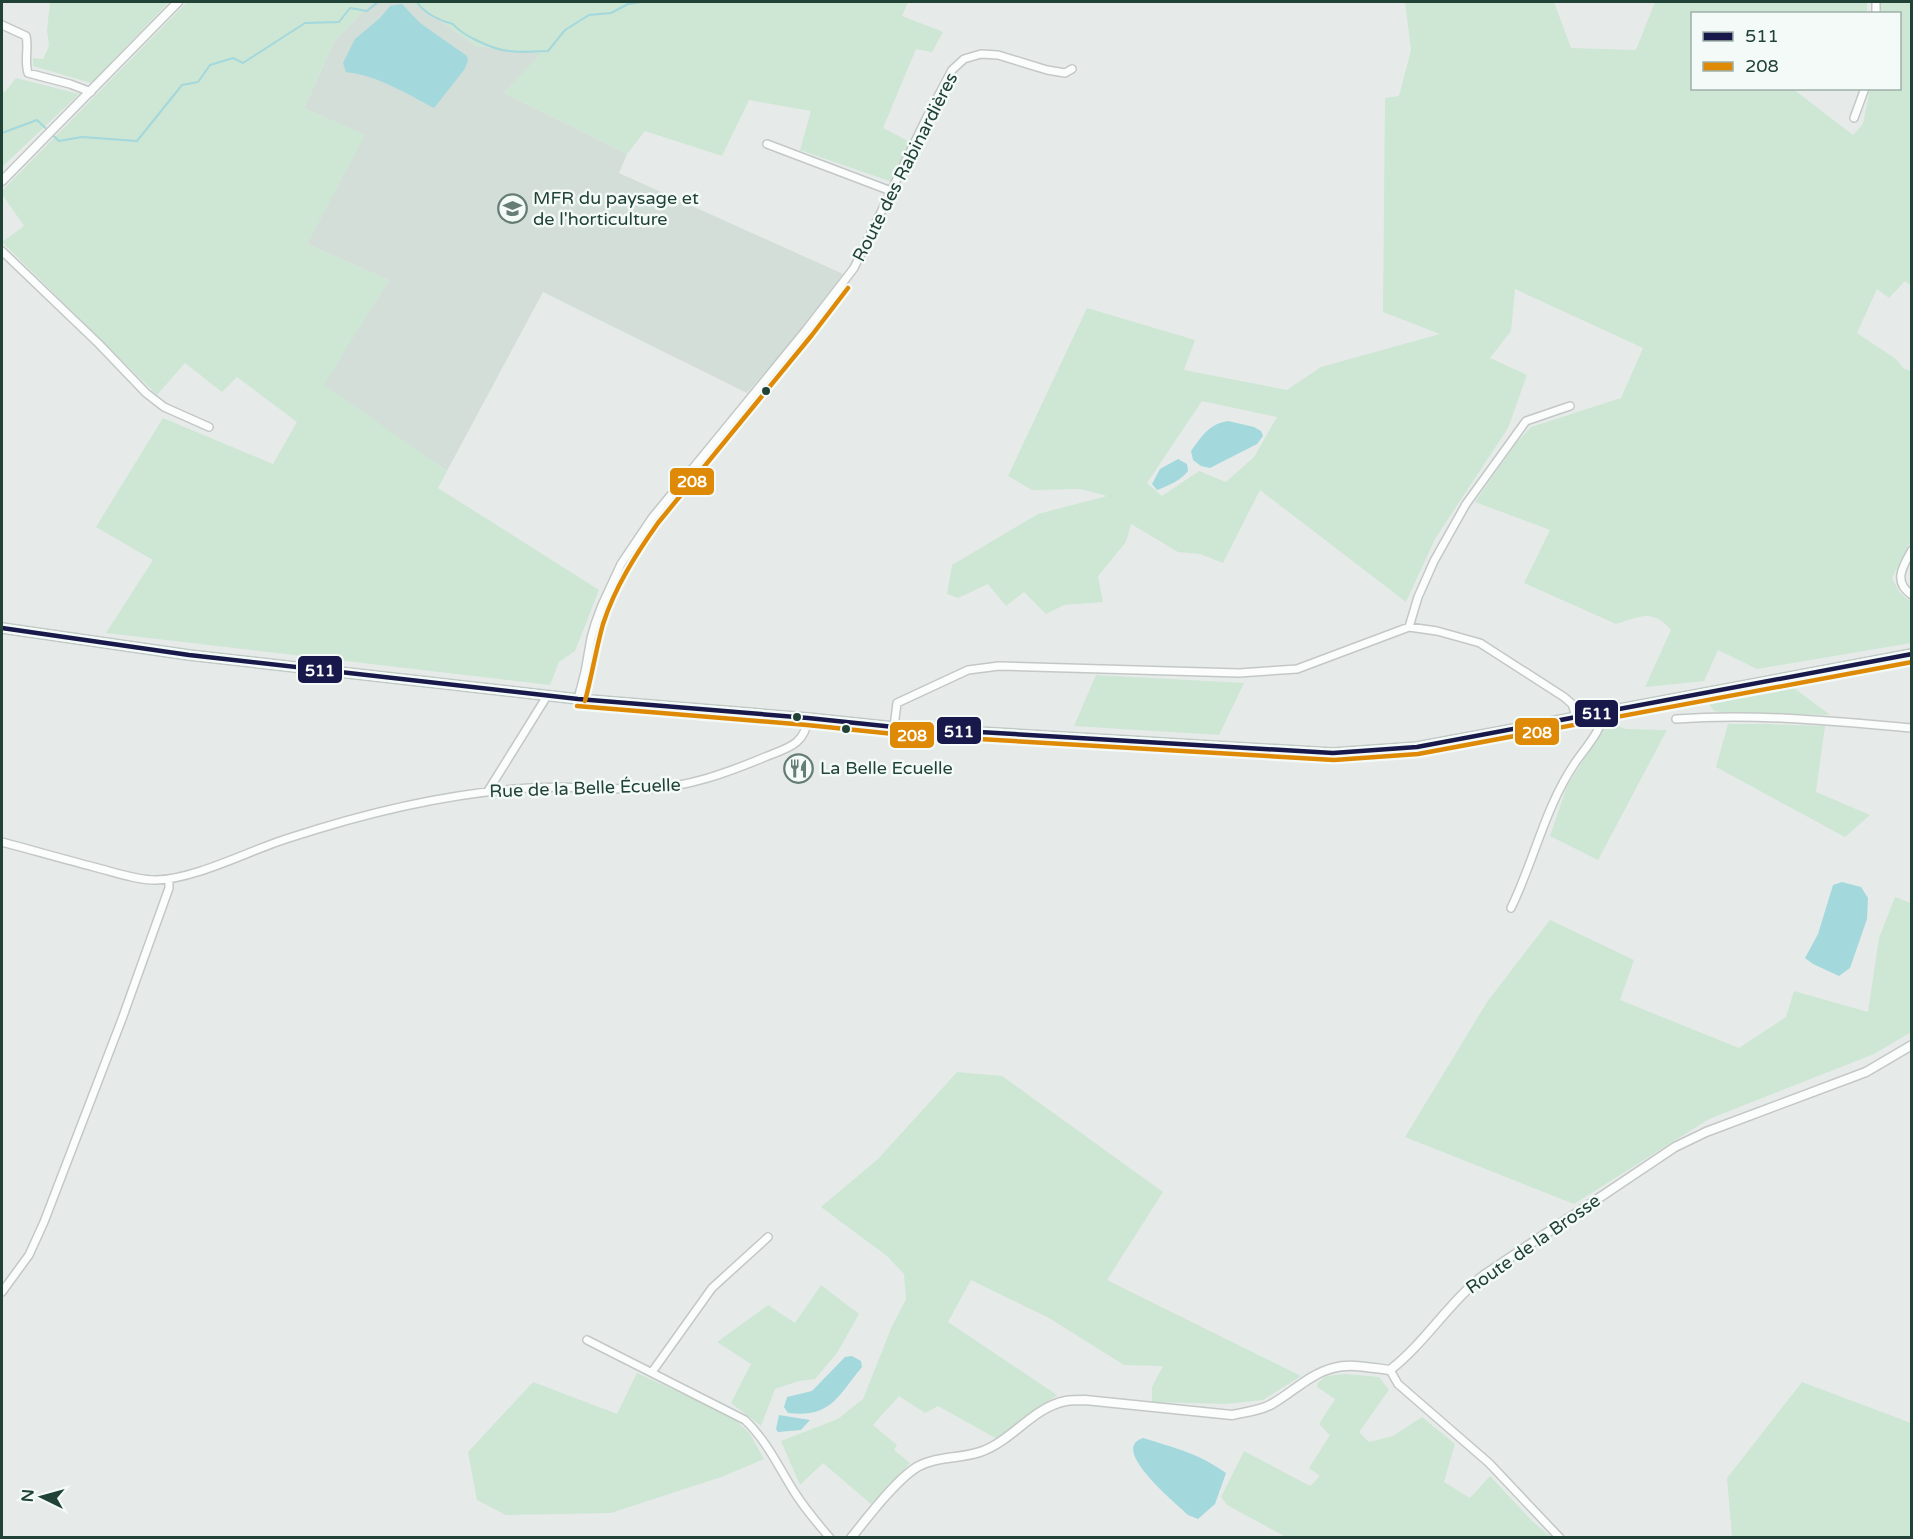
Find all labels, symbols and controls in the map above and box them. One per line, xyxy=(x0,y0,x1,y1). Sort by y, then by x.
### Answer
legend xyxy=(1691,12,1901,90)
text: 511 xyxy=(1745,25,1779,47)
text: 208 xyxy=(1745,55,1779,77)
street label: Route des Rabinardières xyxy=(848,69,962,265)
place label: MFR du paysage et de l'horticulture xyxy=(533,187,699,230)
school or university icon: MFR du paysage et de l'horticulture xyxy=(496,192,528,224)
unlabelled marker xyxy=(760,385,772,397)
line badge: 208 xyxy=(669,467,715,496)
text: 208 xyxy=(677,472,707,492)
line badge: 511 xyxy=(297,655,343,684)
text: 511 xyxy=(305,661,335,681)
line badge: 511 xyxy=(1574,699,1619,728)
text: 511 xyxy=(1582,704,1612,724)
unlabelled marker xyxy=(791,711,803,723)
line badge: 511 xyxy=(936,716,982,745)
line badge: 208 xyxy=(1514,717,1560,746)
line badge: 208 xyxy=(889,721,935,749)
text: 511 xyxy=(944,722,974,742)
unlabelled marker xyxy=(840,723,852,735)
text: 208 xyxy=(1522,723,1552,743)
text: 208 xyxy=(897,726,927,746)
restaurant icon: La Belle Ecuelle xyxy=(783,752,815,784)
place label: La Belle Ecuelle xyxy=(820,757,953,779)
street label: Rue de la Belle Écuelle xyxy=(489,774,681,802)
street label: Route de la Brosse xyxy=(1461,1189,1605,1299)
north arrow xyxy=(12,1467,72,1527)
text: N xyxy=(18,1489,39,1503)

